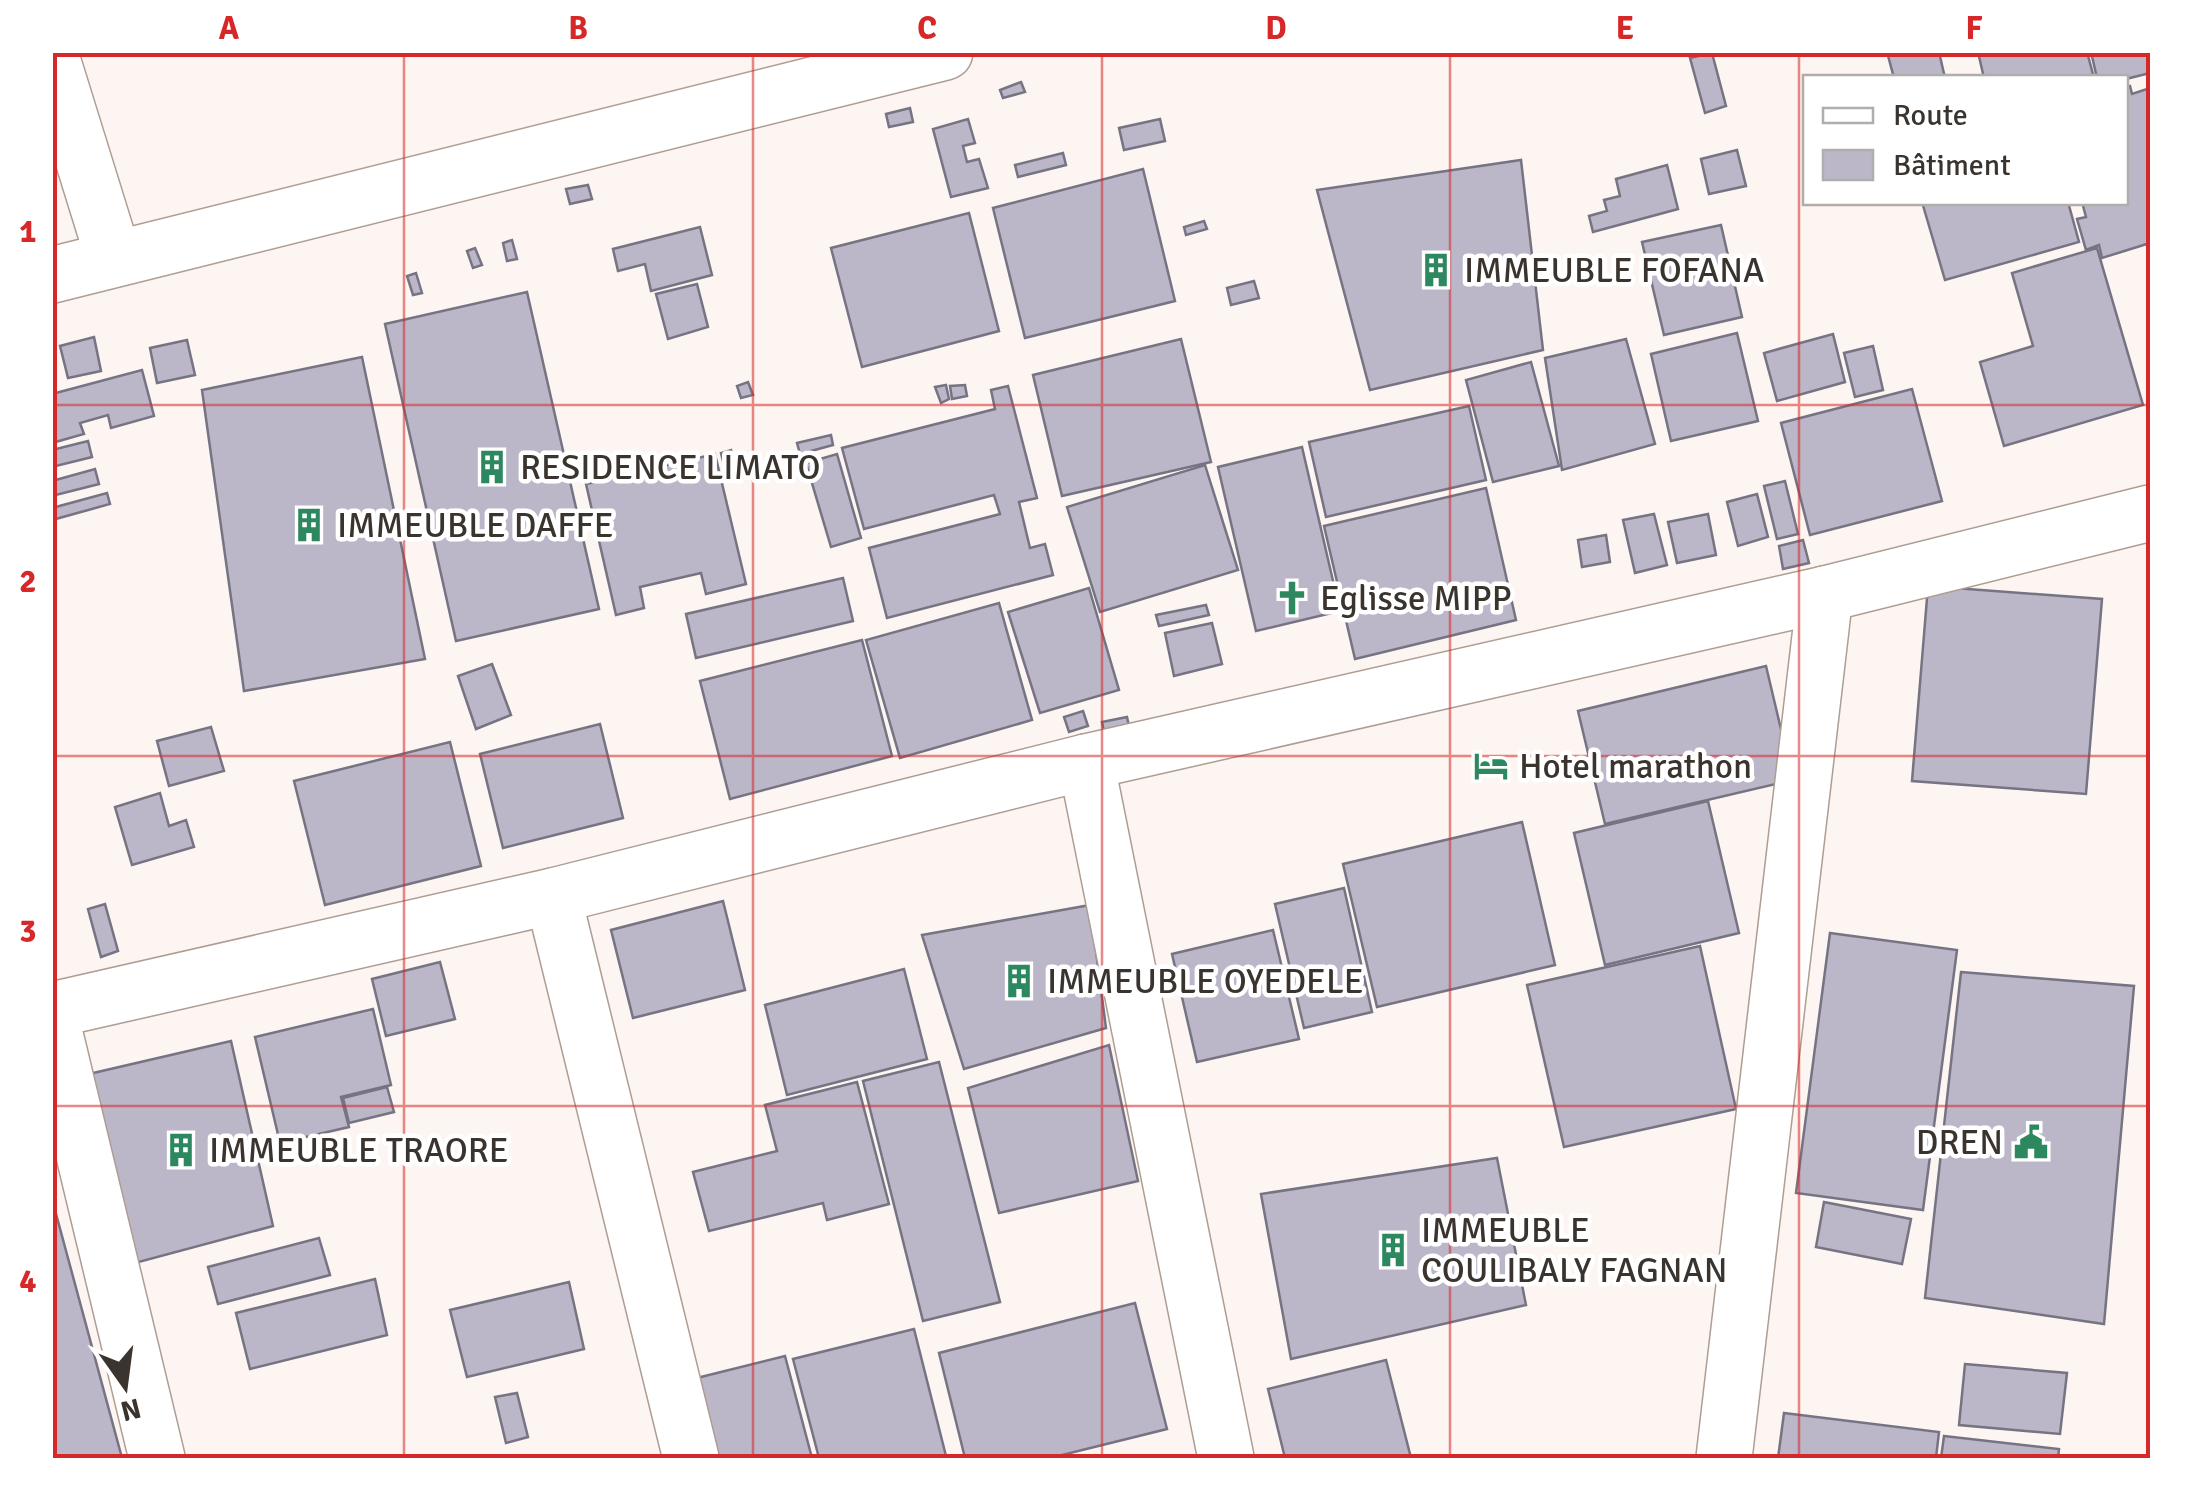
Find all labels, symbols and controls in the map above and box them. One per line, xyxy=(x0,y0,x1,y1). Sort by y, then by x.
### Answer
text: A xyxy=(219,9,240,48)
text: B xyxy=(568,9,588,48)
text: C xyxy=(917,9,937,48)
text: D xyxy=(1265,9,1287,48)
text: E xyxy=(1616,9,1634,48)
text: F xyxy=(1965,9,1983,48)
legend xyxy=(1803,75,2128,205)
text: Route xyxy=(1893,97,1968,134)
text: Bâtiment xyxy=(1893,147,2011,184)
text: 1 xyxy=(19,212,37,251)
place label: IMMEUBLE FOFANA xyxy=(1464,249,1764,292)
building icon: IMMEUBLE FOFANA xyxy=(1417,251,1455,289)
place label: RESIDENCE LIMATO xyxy=(520,446,820,489)
building icon: RESIDENCE LIMATO xyxy=(473,448,511,486)
place label: IMMEUBLE DAFFE xyxy=(337,504,614,547)
building icon: IMMEUBLE DAFFE xyxy=(290,506,328,544)
text: 2 xyxy=(19,562,37,601)
place label: Eglisse MIPP xyxy=(1320,577,1512,620)
church icon: Eglisse MIPP xyxy=(1273,579,1311,617)
place label: Hotel marathon xyxy=(1519,745,1752,788)
hotel icon: Hotel marathon xyxy=(1472,747,1510,785)
text: 3 xyxy=(19,912,37,951)
place label: IMMEUBLE OYEDELE xyxy=(1047,960,1364,1003)
building icon: IMMEUBLE OYEDELE xyxy=(1000,962,1038,1000)
place label: DREN xyxy=(1916,1121,2003,1164)
public building icon: DREN xyxy=(2012,1123,2050,1161)
place label: IMMEUBLE TRAORE xyxy=(209,1129,509,1172)
building icon: IMMEUBLE TRAORE xyxy=(162,1131,200,1169)
place label: IMMEUBLE COULIBALY FAGNAN xyxy=(1421,1209,1728,1292)
building icon: IMMEUBLE COULIBALY FAGNAN xyxy=(1374,1231,1412,1269)
text: 4 xyxy=(19,1262,37,1301)
north arrow xyxy=(75,1336,175,1436)
text: N xyxy=(117,1390,144,1428)

